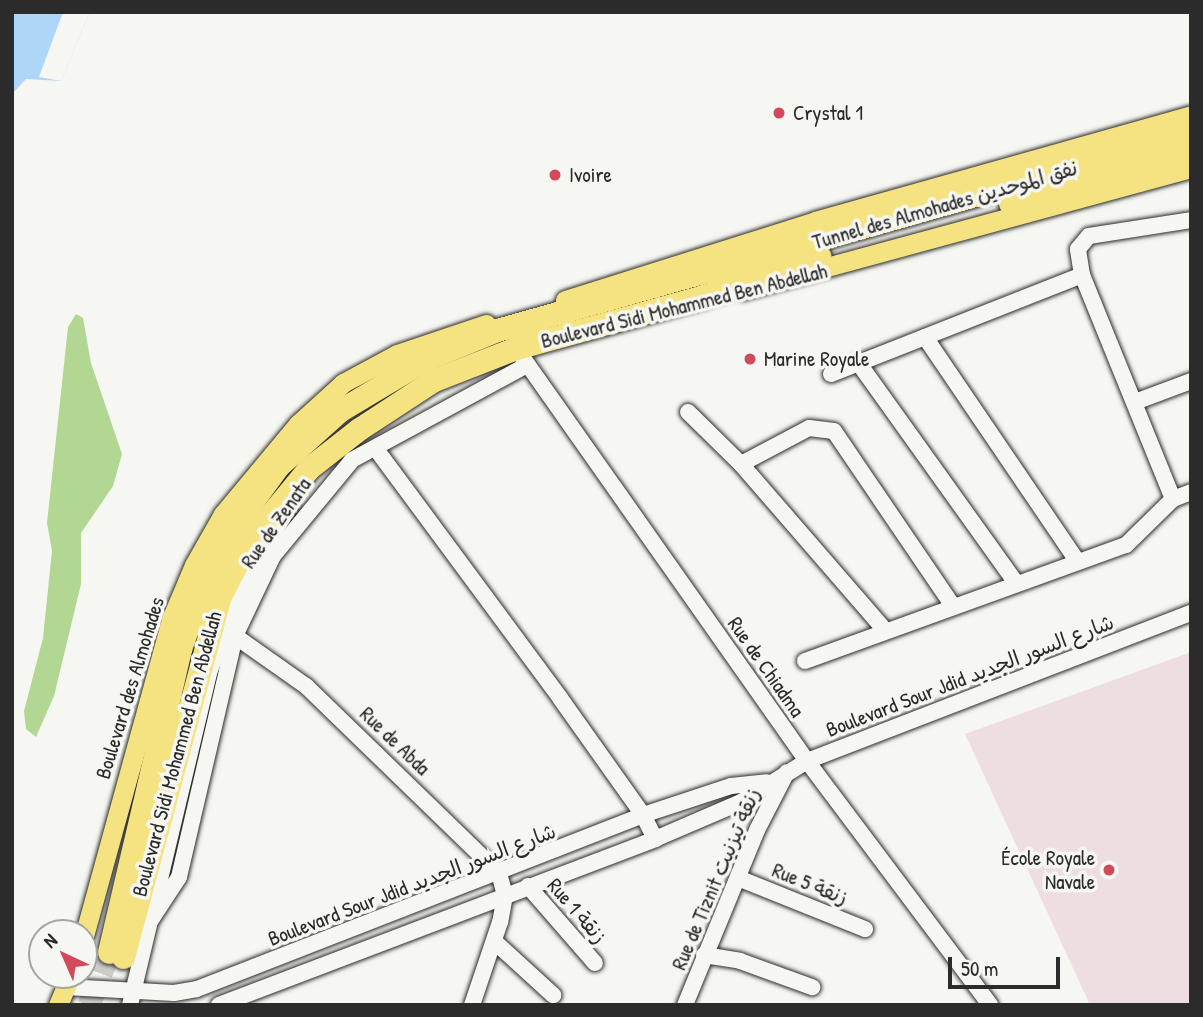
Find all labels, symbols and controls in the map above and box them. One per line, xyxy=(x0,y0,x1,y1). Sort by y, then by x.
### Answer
place label: Crystal 1 xyxy=(793,100,863,126)
marker: Crystal 1 xyxy=(771,105,787,121)
street label: Tunnel des Almohades نفق الموحدين xyxy=(809,155,1081,255)
place label: Ivoire xyxy=(569,162,612,188)
marker: Ivoire xyxy=(547,167,563,183)
street label: Boulevard Sidi Mohammed Ben Abdellah xyxy=(538,258,830,354)
place label: Marine Royale xyxy=(764,346,869,372)
marker: Marine Royale xyxy=(742,351,758,367)
street label: Rue de Zenata xyxy=(236,473,316,573)
street label: Boulevard des Almohades xyxy=(90,594,170,782)
street label: Boulevard Sidi Mohammed Ben Abdellah xyxy=(127,609,227,899)
street label: Boulevard Sour Jdid شارع السور الجديد xyxy=(823,609,1117,743)
street label: Rue de Chiadma xyxy=(722,612,810,722)
street label: Rue de Abda xyxy=(355,701,435,781)
street label: Rue de Tiznit زنقة تيزنيت xyxy=(666,784,766,974)
street label: Boulevard Sour Jdid شارع السور الجديد xyxy=(265,818,559,952)
place label: École Royale Navale xyxy=(1001,845,1095,895)
street label: Rue 5 زنقة xyxy=(769,857,851,911)
marker: École Royale Navale xyxy=(1101,862,1117,878)
street label: Rue 1 زنقة xyxy=(542,873,612,949)
north arrow xyxy=(28,919,98,989)
text: N xyxy=(37,927,62,953)
scale bar xyxy=(951,944,1063,988)
text: 50 m xyxy=(961,954,998,983)

